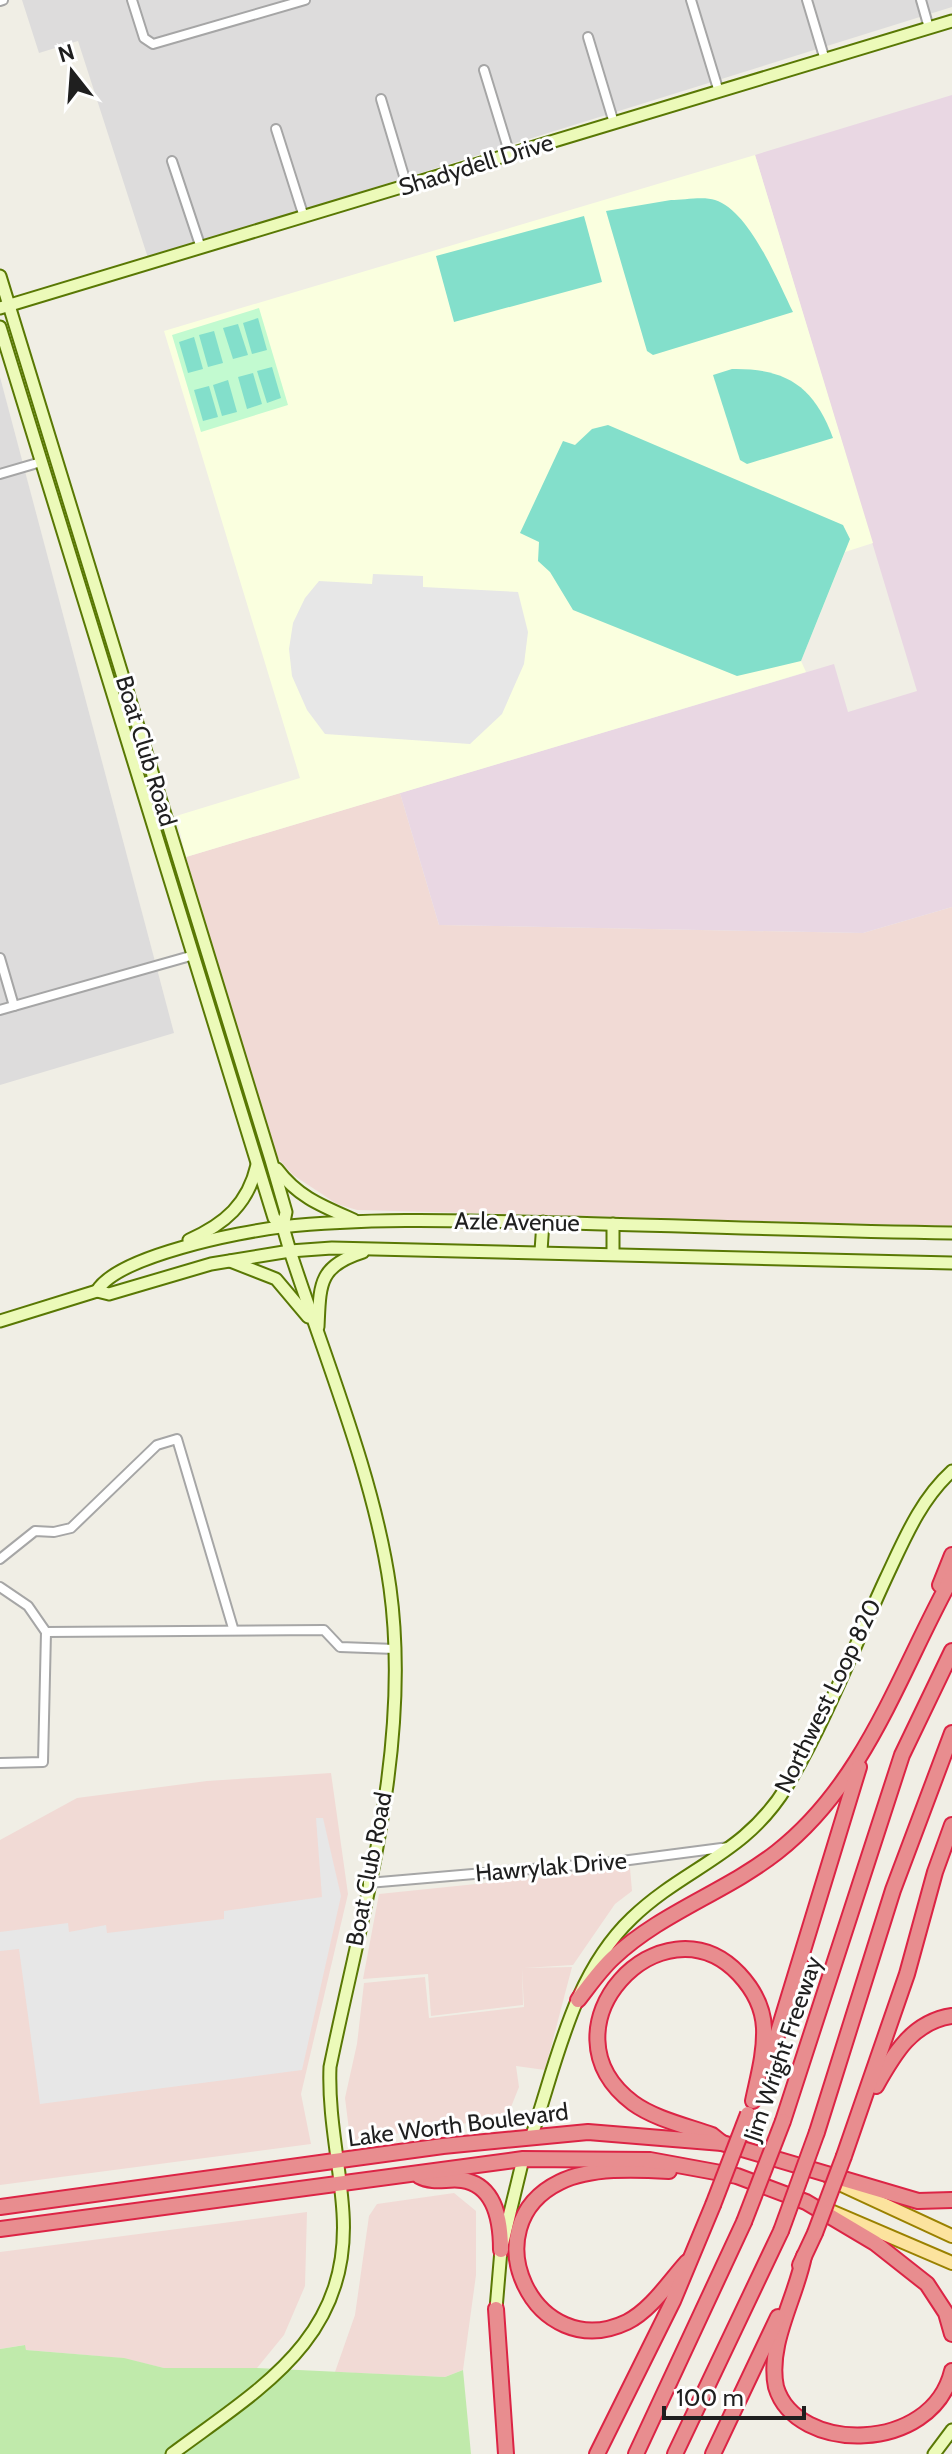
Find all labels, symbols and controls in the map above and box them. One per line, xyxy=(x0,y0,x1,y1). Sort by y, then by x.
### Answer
north arrow xyxy=(32,32,112,112)
text: N xyxy=(55,38,78,69)
street label: Shadydell Drive xyxy=(395,127,556,202)
street label: Boat Club Road xyxy=(110,672,183,830)
street label: Azle Avenue xyxy=(454,1206,580,1237)
street label: Northwest Loop 820 xyxy=(768,1594,887,1797)
street label: Boat Club Road xyxy=(339,1790,398,1948)
street label: Hawrylak Drive xyxy=(474,1845,628,1888)
street label: Jim Wright Freeway xyxy=(737,1952,828,2146)
street label: Lake Worth Boulevard xyxy=(346,2097,570,2152)
scale bar xyxy=(664,2370,804,2420)
text: 100 m xyxy=(676,2383,744,2412)

